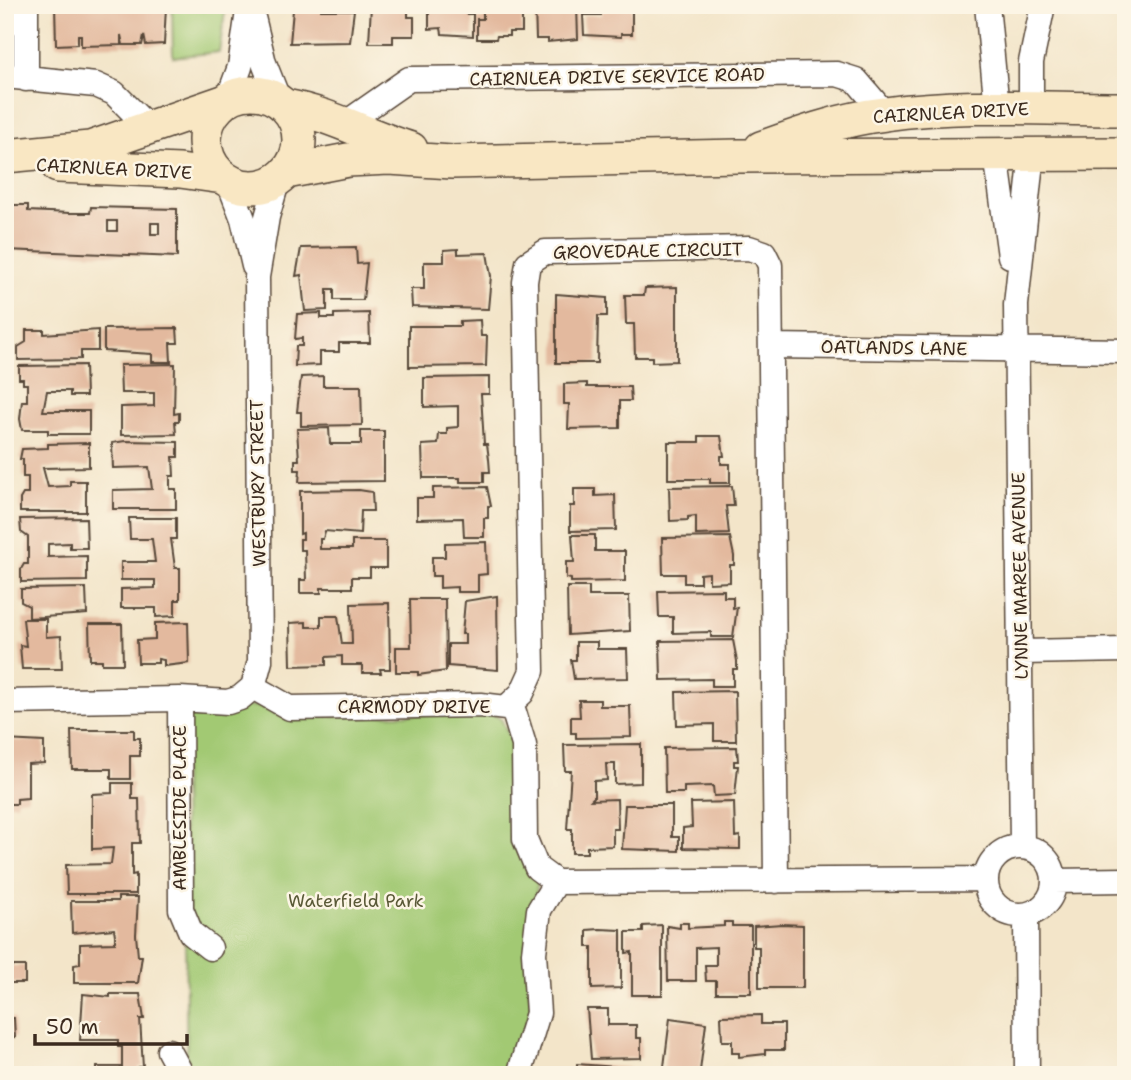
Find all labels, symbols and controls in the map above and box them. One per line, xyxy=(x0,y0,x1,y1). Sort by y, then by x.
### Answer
street label: CAIRNLEA DRIVE SERVICE ROAD xyxy=(469,62,765,92)
street label: CAIRNLEA DRIVE xyxy=(872,97,1030,129)
street label: CAIRNLEA DRIVE xyxy=(35,153,193,185)
street label: GROVEDALE CIRCUIT xyxy=(553,237,743,265)
street label: OATLANDS LANE xyxy=(820,335,968,361)
street label: WESTBURY STREET xyxy=(245,399,271,567)
street label: LYNNE MAREE AVENUE xyxy=(1006,472,1034,680)
street label: CARMODY DRIVE xyxy=(337,695,491,719)
street label: AMBLESIDE PLACE xyxy=(168,725,192,891)
park label: Waterfield Park xyxy=(288,889,424,913)
scale bar xyxy=(35,1003,187,1047)
text: 50 m xyxy=(46,1013,99,1041)

